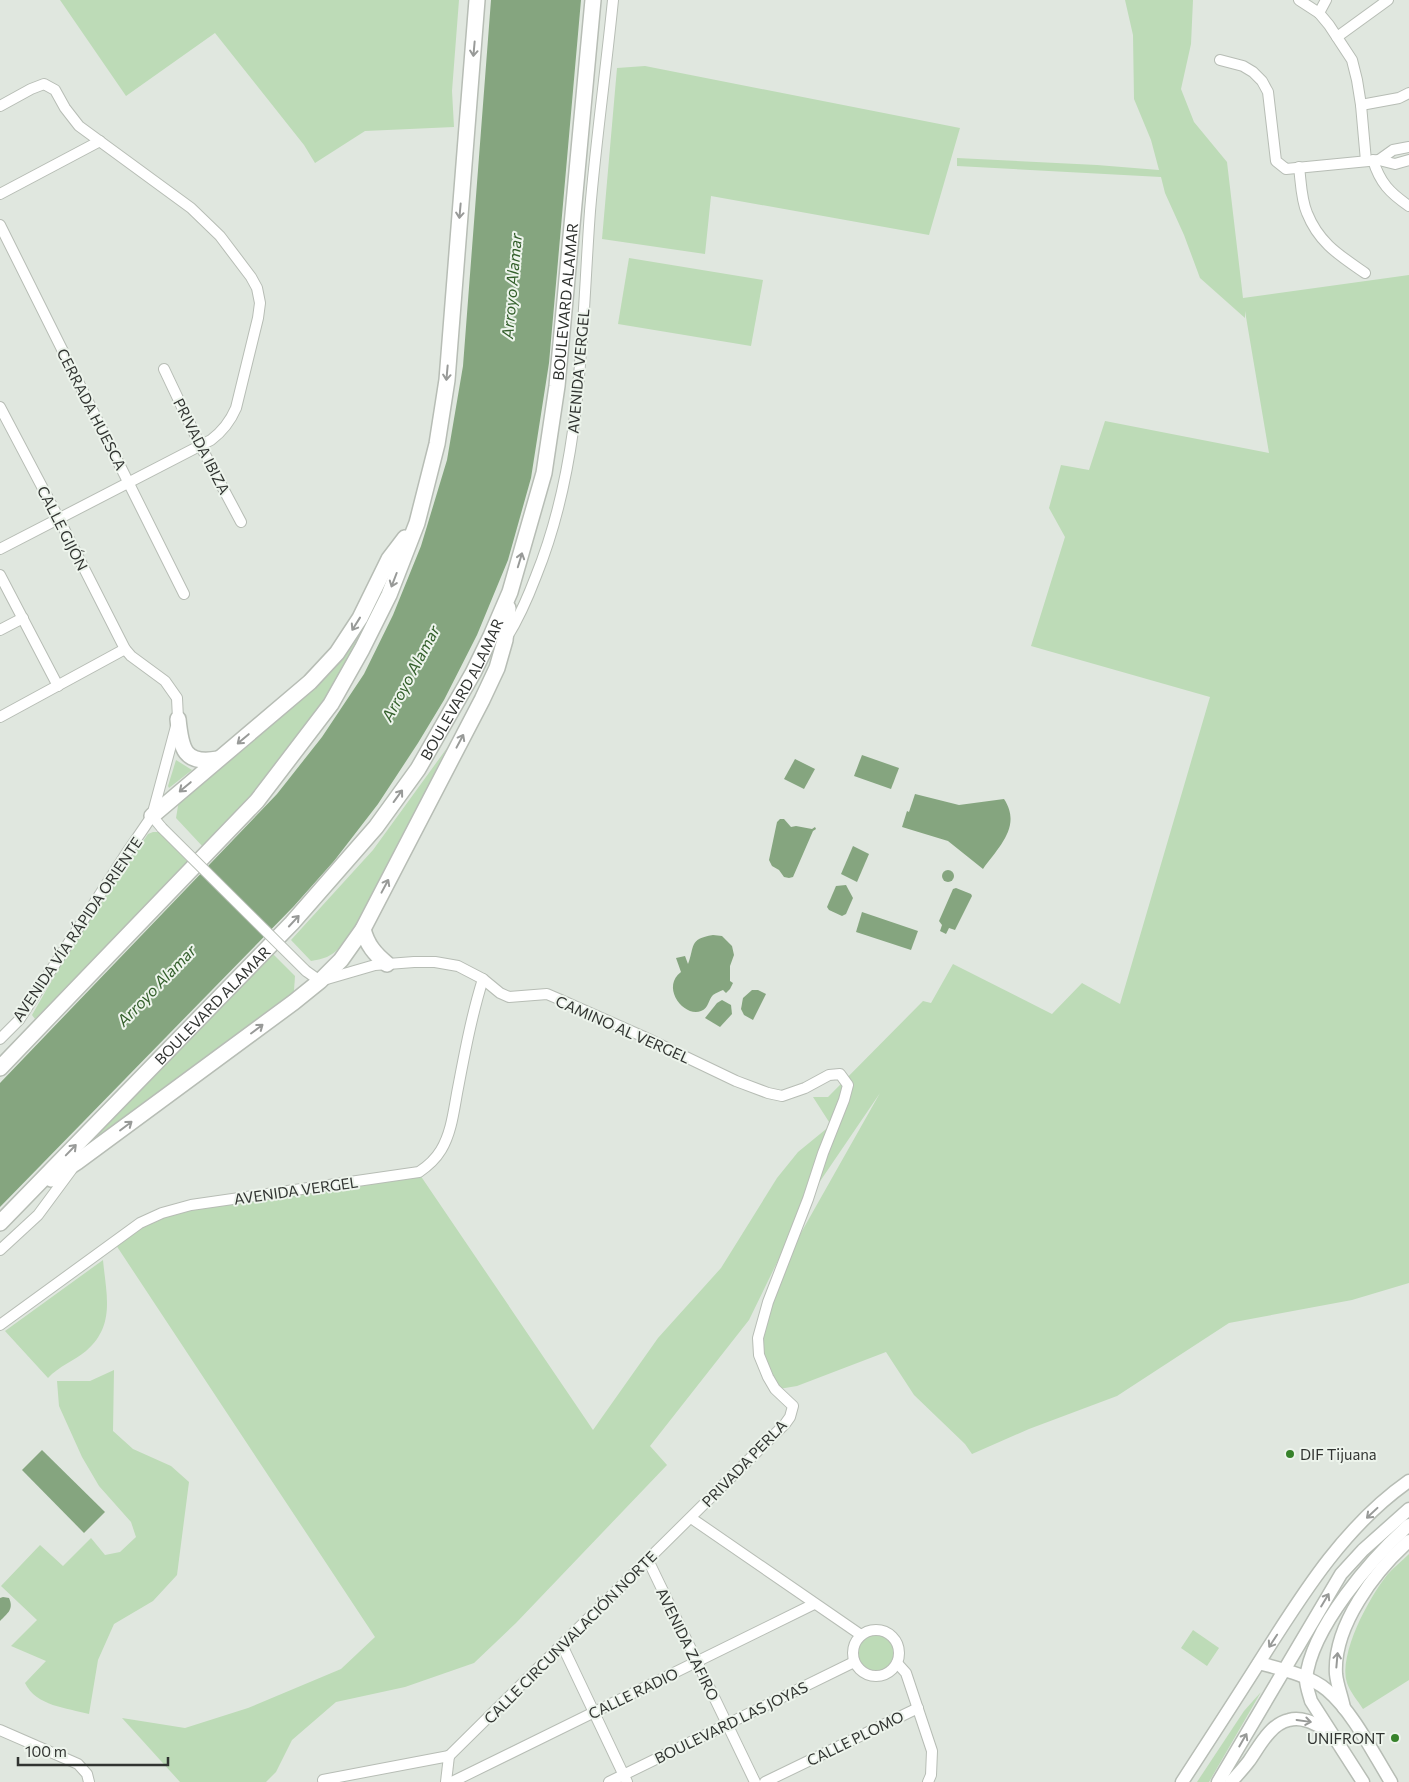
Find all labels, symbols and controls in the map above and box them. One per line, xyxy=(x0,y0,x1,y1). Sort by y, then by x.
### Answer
one-way arrow xyxy=(469,40,479,56)
one-way arrow xyxy=(455,202,465,218)
street label: BOULEVARD ALAMAR xyxy=(549,222,581,381)
water label: Arroyo Alamar xyxy=(497,232,525,340)
street label: AVENIDA VERGEL xyxy=(564,307,592,434)
street label: CERRADA HUESCA xyxy=(54,345,130,473)
one-way arrow xyxy=(443,364,452,380)
street label: PRIVADA IBIZA xyxy=(170,395,234,497)
street label: CALLE GIJÓN xyxy=(34,482,93,573)
one-way arrow xyxy=(516,552,525,568)
one-way arrow xyxy=(389,572,399,587)
street label: BOULEVARD ALAMAR xyxy=(416,615,507,763)
one-way arrow xyxy=(350,616,360,630)
water label: Arroyo Alamar xyxy=(376,621,443,725)
one-way arrow xyxy=(236,733,249,744)
one-way arrow xyxy=(455,734,465,749)
one-way arrow xyxy=(178,782,191,793)
one-way arrow xyxy=(393,790,403,804)
street label: AVENIDA VÍA RÁPIDA ORIENTE xyxy=(8,833,146,1025)
one-way arrow xyxy=(381,879,391,894)
one-way arrow xyxy=(288,914,300,927)
water label: Arroyo Alamar xyxy=(112,940,200,1030)
street label: BOULEVARD ALAMAR xyxy=(150,942,274,1068)
street label: CAMINO AL VERGEL xyxy=(553,991,693,1067)
one-way arrow xyxy=(250,1024,263,1035)
one-way arrow xyxy=(119,1121,133,1131)
one-way arrow xyxy=(65,1144,77,1156)
street label: AVENIDA VERGEL xyxy=(233,1172,360,1208)
street label: PRIVADA PERLA xyxy=(698,1416,790,1510)
place label: DIF Tijuana xyxy=(1300,1445,1377,1463)
marker: DIF Tijuana xyxy=(1284,1448,1296,1460)
one-way arrow xyxy=(1365,1507,1378,1519)
street label: CALLE CIRCUNVALACIÓN NORTE xyxy=(479,1546,660,1727)
street label: AVENIDA ZAFIRO xyxy=(653,1585,723,1703)
one-way arrow xyxy=(1321,1593,1331,1607)
one-way arrow xyxy=(1268,1634,1278,1648)
one-way arrow xyxy=(1333,1653,1342,1669)
street label: CALLE RADIO xyxy=(585,1664,681,1722)
street label: BOULEVARD LAS JOYAS xyxy=(651,1677,811,1767)
street label: CALLE PLOMO xyxy=(804,1707,906,1769)
one-way arrow xyxy=(1295,1716,1311,1726)
place label: UNIFRONT xyxy=(1307,1729,1385,1747)
marker: UNIFRONT xyxy=(1389,1732,1401,1744)
one-way arrow xyxy=(1238,1733,1248,1747)
scale bar xyxy=(18,1734,168,1766)
text: 100 m xyxy=(25,1742,67,1760)

